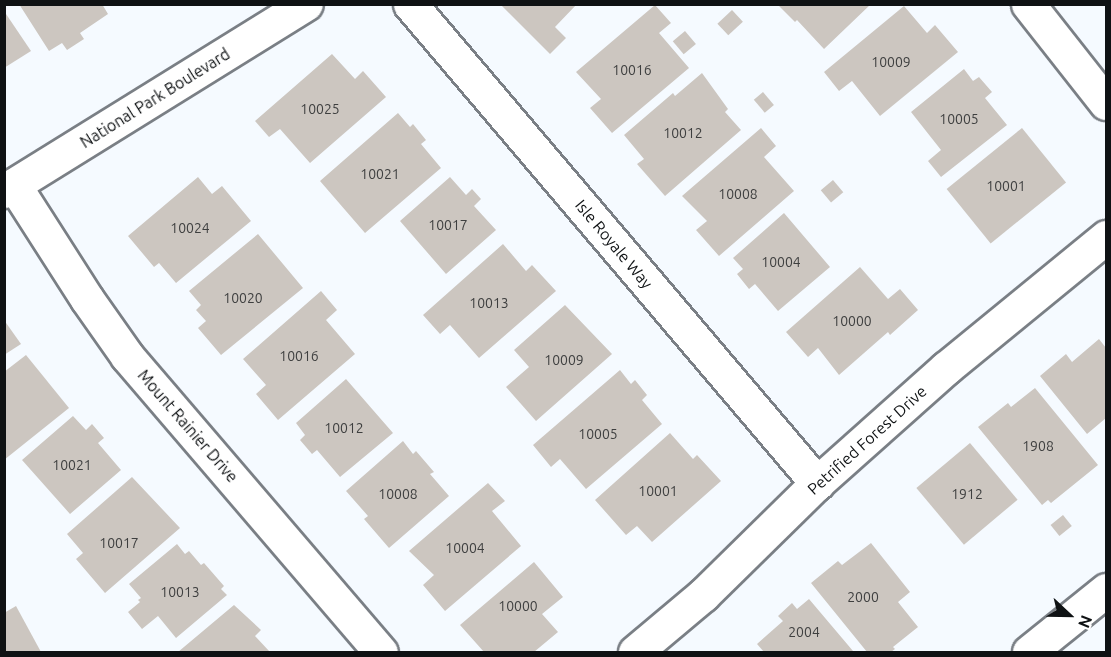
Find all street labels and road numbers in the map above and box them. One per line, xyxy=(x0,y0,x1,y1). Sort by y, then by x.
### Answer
street label: National Park Boulevard xyxy=(77,44,233,152)
street label: Isle Royale Way xyxy=(571,196,657,292)
street label: Mount Rainier Drive xyxy=(134,366,242,486)
street label: Petrified Forest Drive xyxy=(804,382,930,498)

